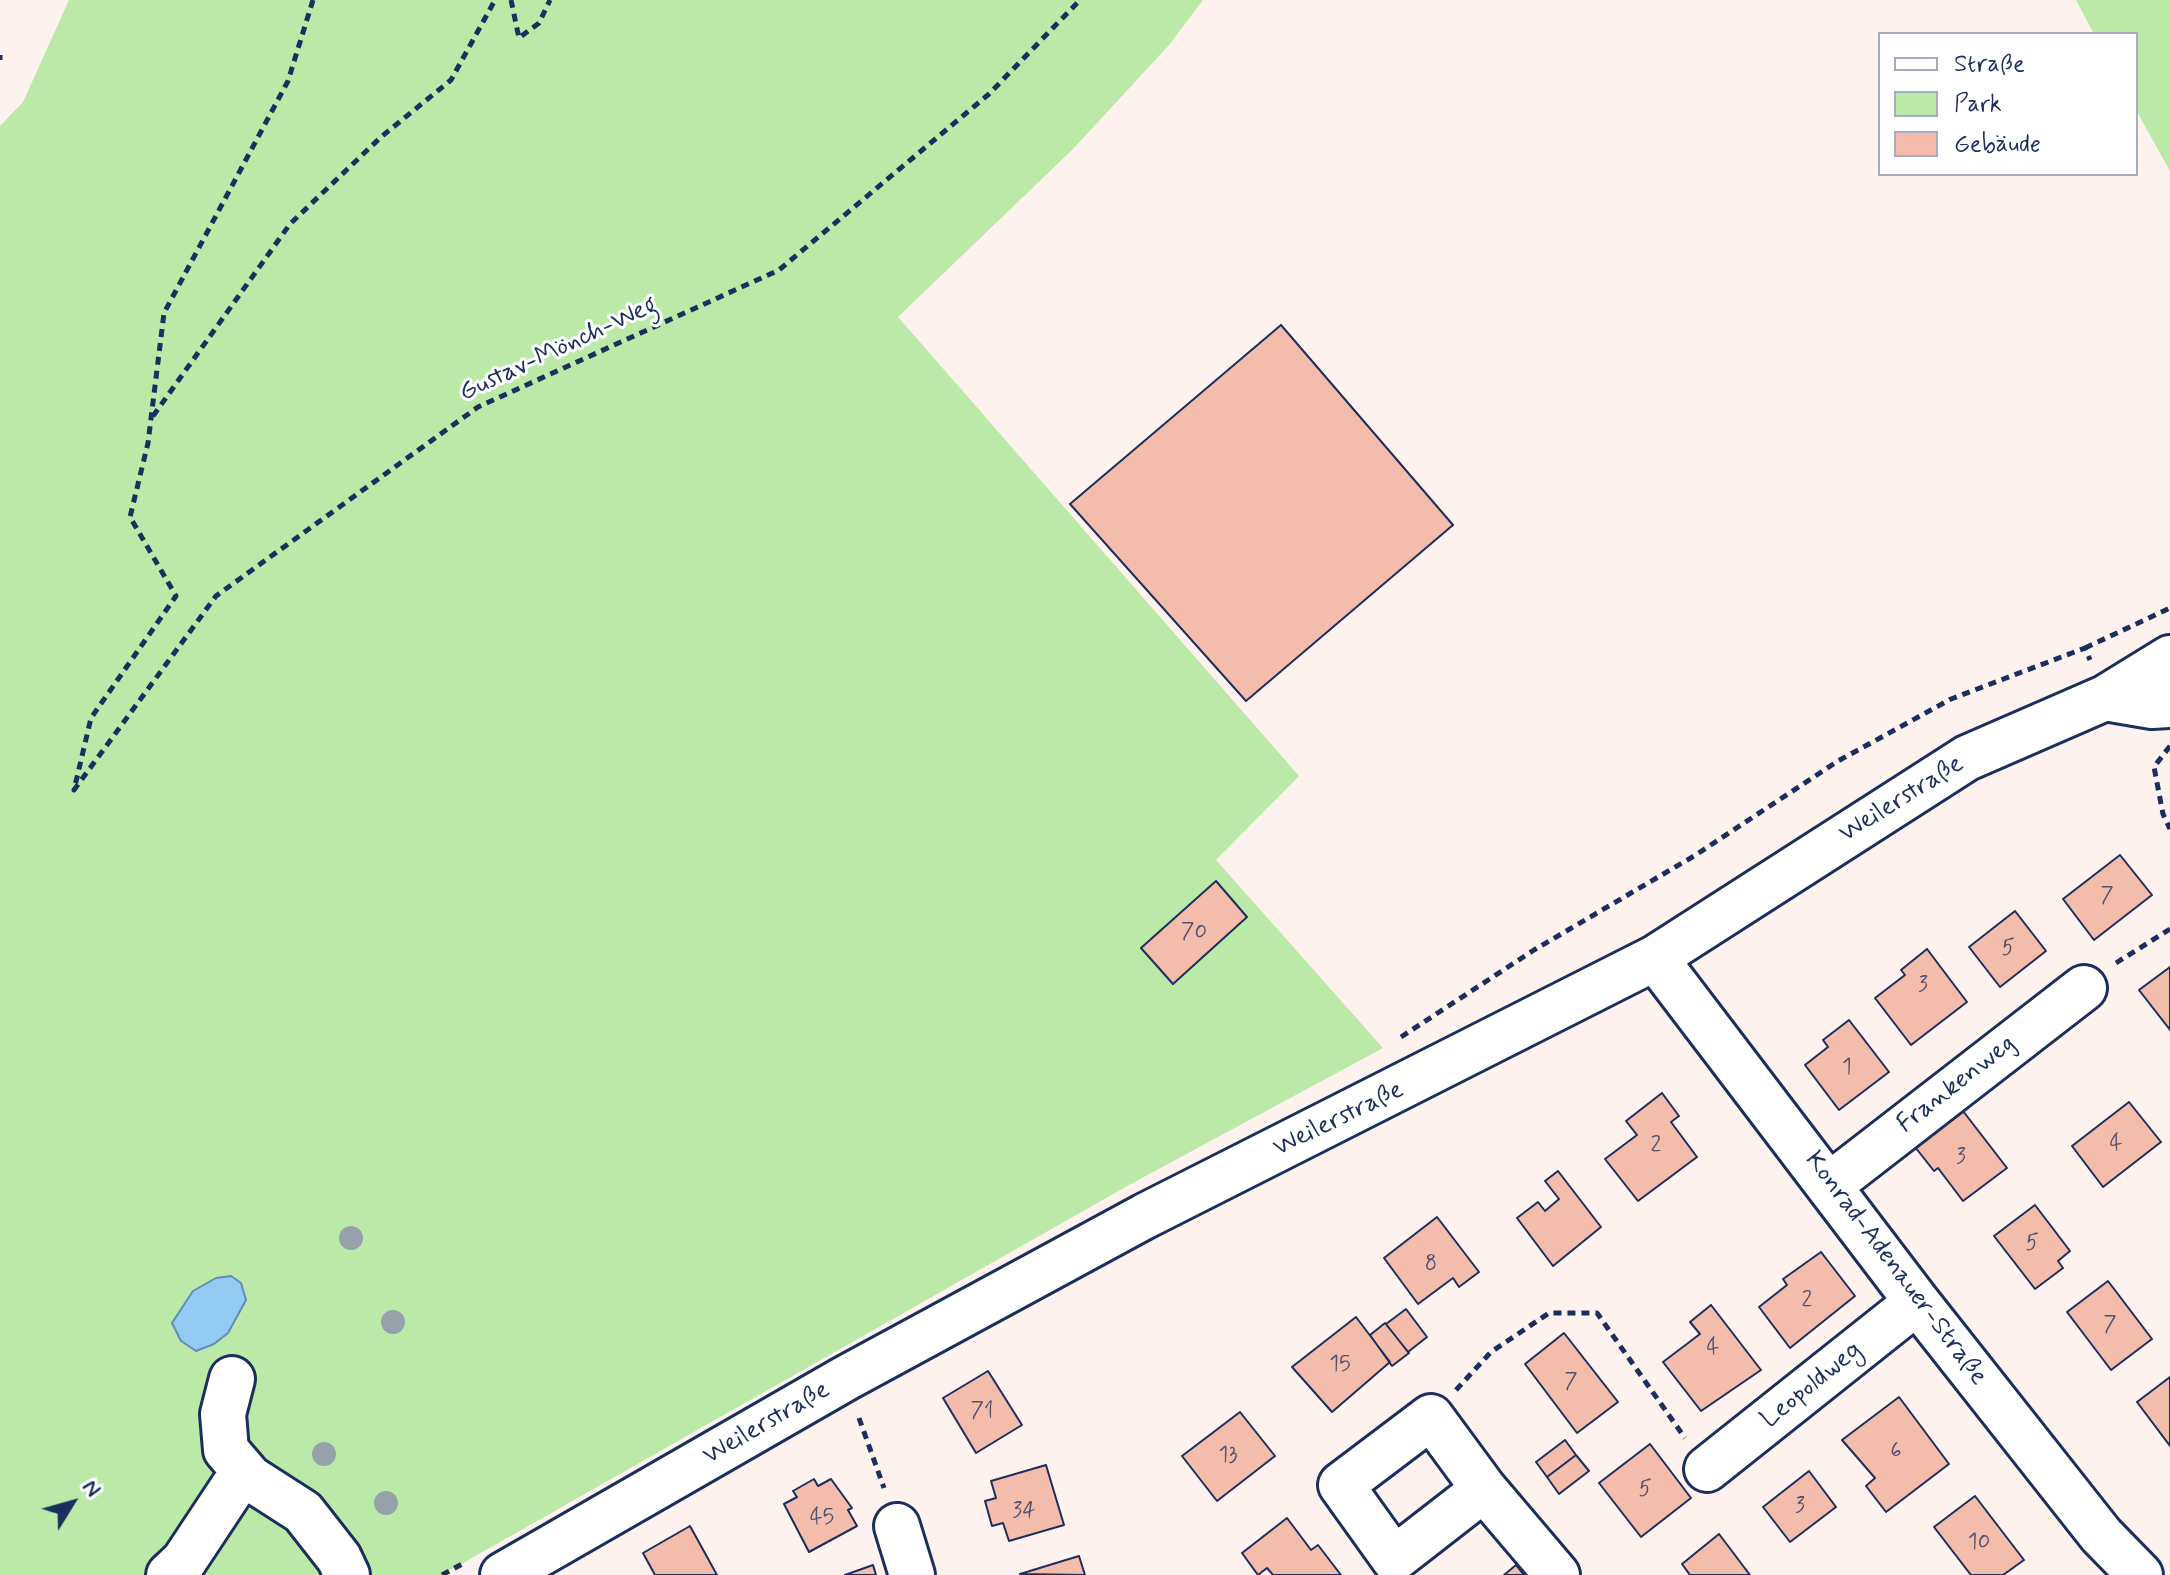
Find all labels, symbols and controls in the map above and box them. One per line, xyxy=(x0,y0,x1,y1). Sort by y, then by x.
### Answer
legend xyxy=(1878,32,2138,176)
text: Straße xyxy=(1954,49,2025,80)
text: Park xyxy=(1954,89,2002,120)
text: Gebäude xyxy=(1954,129,2041,160)
street label: Gustav-Mönch-Weg xyxy=(455,290,663,410)
street label: Weilerstraße xyxy=(1834,749,1970,851)
house number: 7 xyxy=(2100,884,2114,910)
house number: 70 xyxy=(1181,920,1207,946)
house number: 5 xyxy=(2001,936,2015,962)
house number: 3 xyxy=(1918,973,1928,999)
street label: Frankenweg xyxy=(1891,1029,2023,1141)
house number: 1 xyxy=(1842,1055,1852,1081)
street label: Weilerstraße xyxy=(1269,1075,1409,1165)
house number: 4 xyxy=(2110,1131,2122,1157)
house number: 2 xyxy=(1651,1133,1661,1159)
house number: 3 xyxy=(1956,1145,1966,1171)
street label: Konrad-Adenauer-Straße xyxy=(1797,1146,1993,1392)
house number: 5 xyxy=(2025,1231,2039,1257)
house number: 8 xyxy=(1425,1252,1437,1278)
house number: 2 xyxy=(1802,1288,1812,1314)
house number: 7 xyxy=(2103,1313,2117,1339)
house number: 4 xyxy=(1707,1335,1719,1361)
street label: Leopoldweg xyxy=(1755,1336,1869,1436)
house number: 15 xyxy=(1329,1352,1351,1378)
house number: 7 xyxy=(1564,1370,1578,1396)
street label: Weilerstraße xyxy=(698,1375,836,1473)
house number: 71 xyxy=(971,1399,993,1425)
house number: 6 xyxy=(1890,1439,1902,1465)
house number: 13 xyxy=(1218,1443,1238,1469)
north arrow xyxy=(32,1463,112,1543)
text: N xyxy=(76,1474,107,1503)
house number: 5 xyxy=(1638,1477,1652,1503)
house number: 3 xyxy=(1795,1494,1805,1520)
house number: 34 xyxy=(1012,1499,1036,1525)
house number: 45 xyxy=(810,1505,834,1531)
house number: 10 xyxy=(1968,1530,1990,1556)

